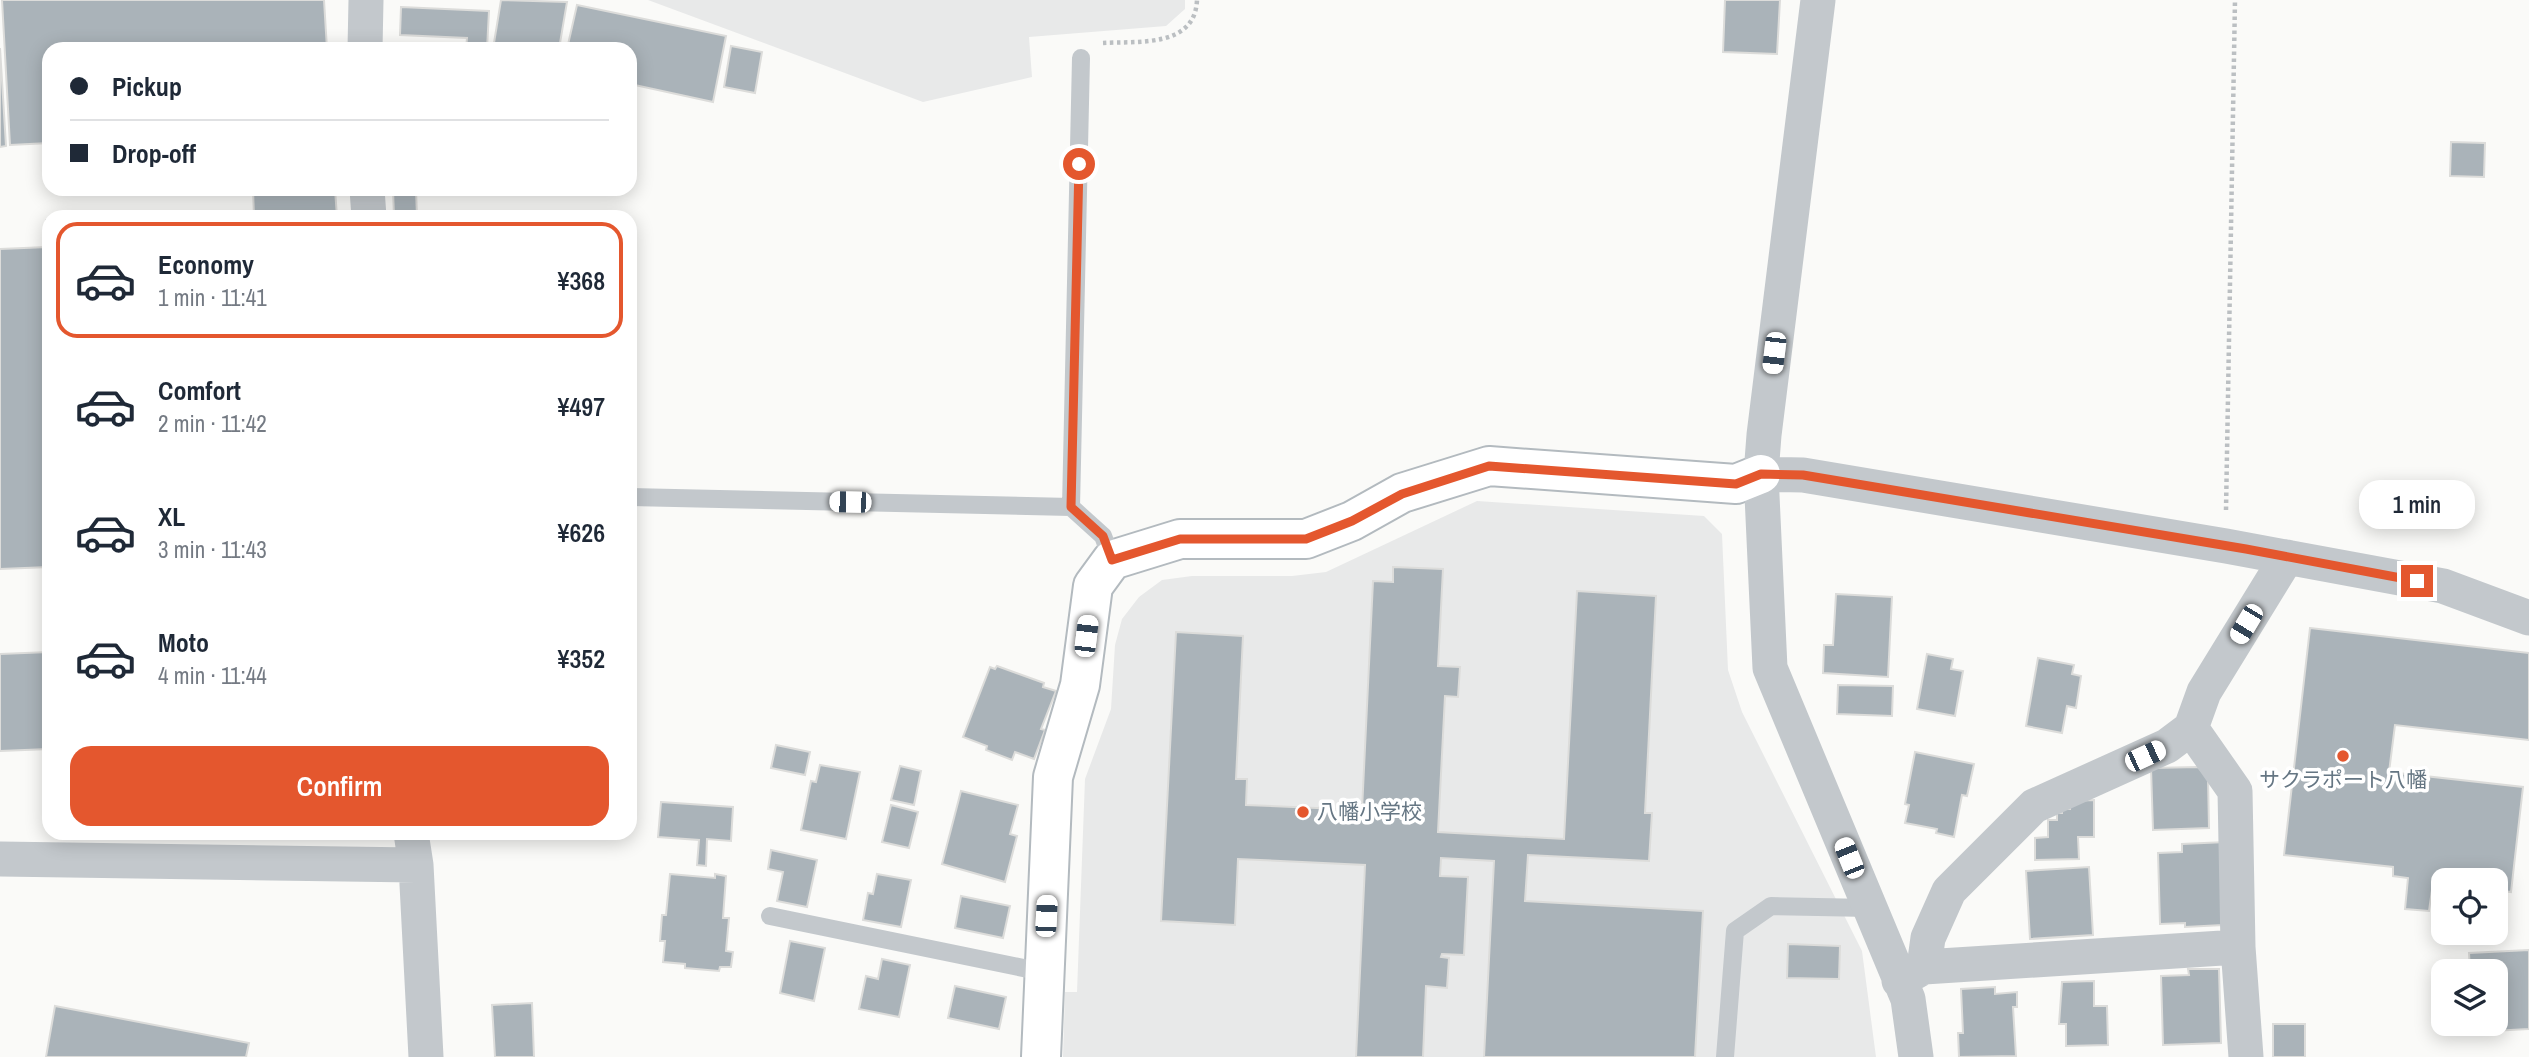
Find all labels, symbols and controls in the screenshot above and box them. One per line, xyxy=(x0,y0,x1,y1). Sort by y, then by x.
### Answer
text: Pickup xyxy=(112,69,182,104)
text: Drop-off xyxy=(112,136,196,171)
route start xyxy=(1063,148,1095,180)
text: Economy xyxy=(158,247,254,282)
icon: car xyxy=(74,249,137,312)
text: ¥368 xyxy=(558,263,605,298)
text: 1 min · 11:41 xyxy=(158,282,267,313)
car xyxy=(1762,331,1787,375)
text: Comfort xyxy=(158,373,241,408)
icon: car xyxy=(74,375,137,438)
text: ¥497 xyxy=(558,389,605,424)
text: 2 min · 11:42 xyxy=(158,408,267,439)
callout: 1 min xyxy=(2359,480,2475,528)
text: 1 min xyxy=(2393,489,2441,520)
car xyxy=(829,491,872,513)
text: XL xyxy=(158,499,185,534)
icon: car xyxy=(74,501,137,564)
text: ¥626 xyxy=(558,515,605,550)
text: 3 min · 11:43 xyxy=(158,534,267,565)
route end xyxy=(2401,565,2433,597)
car xyxy=(2227,601,2266,647)
car xyxy=(1074,614,1099,658)
text: Moto xyxy=(158,625,209,660)
icon: car xyxy=(74,627,137,690)
text: ¥352 xyxy=(558,641,605,676)
text: 4 min · 11:44 xyxy=(158,660,267,691)
car xyxy=(2122,738,2169,774)
button: Confirm xyxy=(70,746,609,826)
marker: サクラポート八幡 xyxy=(2335,748,2351,764)
place label: サクラポート八幡 xyxy=(2259,765,2427,794)
place label: 八幡小学校 xyxy=(1317,797,1422,826)
marker: 八幡小学校 xyxy=(1295,804,1311,820)
car xyxy=(1832,835,1867,881)
map controls xyxy=(2431,868,2508,1036)
button: locate xyxy=(2431,868,2508,945)
car xyxy=(1035,894,1058,938)
button: layers xyxy=(2431,959,2508,1036)

